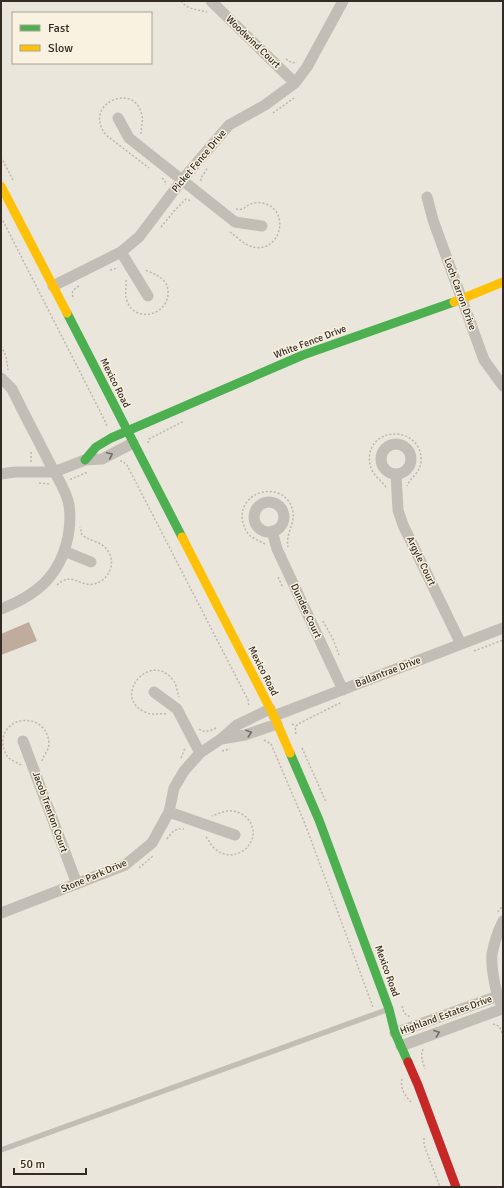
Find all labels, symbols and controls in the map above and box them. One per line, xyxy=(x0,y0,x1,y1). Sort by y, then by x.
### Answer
legend xyxy=(12,12,152,64)
street label: Woodwind Court xyxy=(223,13,283,71)
text: Fast xyxy=(48,21,69,36)
text: Slow xyxy=(48,41,73,56)
street label: Picket Fence Drive xyxy=(169,127,229,195)
street label: Loch Carron Drive xyxy=(441,256,479,332)
street label: White Fence Drive xyxy=(272,323,348,361)
street label: Mexico Road xyxy=(97,356,133,410)
one-way arrow xyxy=(106,452,114,460)
street label: Argyle Court xyxy=(404,534,438,588)
street label: Dundee Court xyxy=(288,582,324,641)
street label: Mexico Road xyxy=(245,644,281,698)
street label: Ballantrae Drive xyxy=(354,654,422,690)
one-way arrow xyxy=(246,730,253,738)
street label: Jacob Trenton Court xyxy=(30,770,70,855)
street label: Stone Park Drive xyxy=(59,857,129,895)
street label: Mexico Road xyxy=(372,944,402,998)
street label: Highland Estates Drive xyxy=(398,993,494,1037)
one-way arrow xyxy=(434,1029,441,1037)
scale bar xyxy=(14,1150,86,1176)
text: 50 m xyxy=(20,1157,45,1172)

